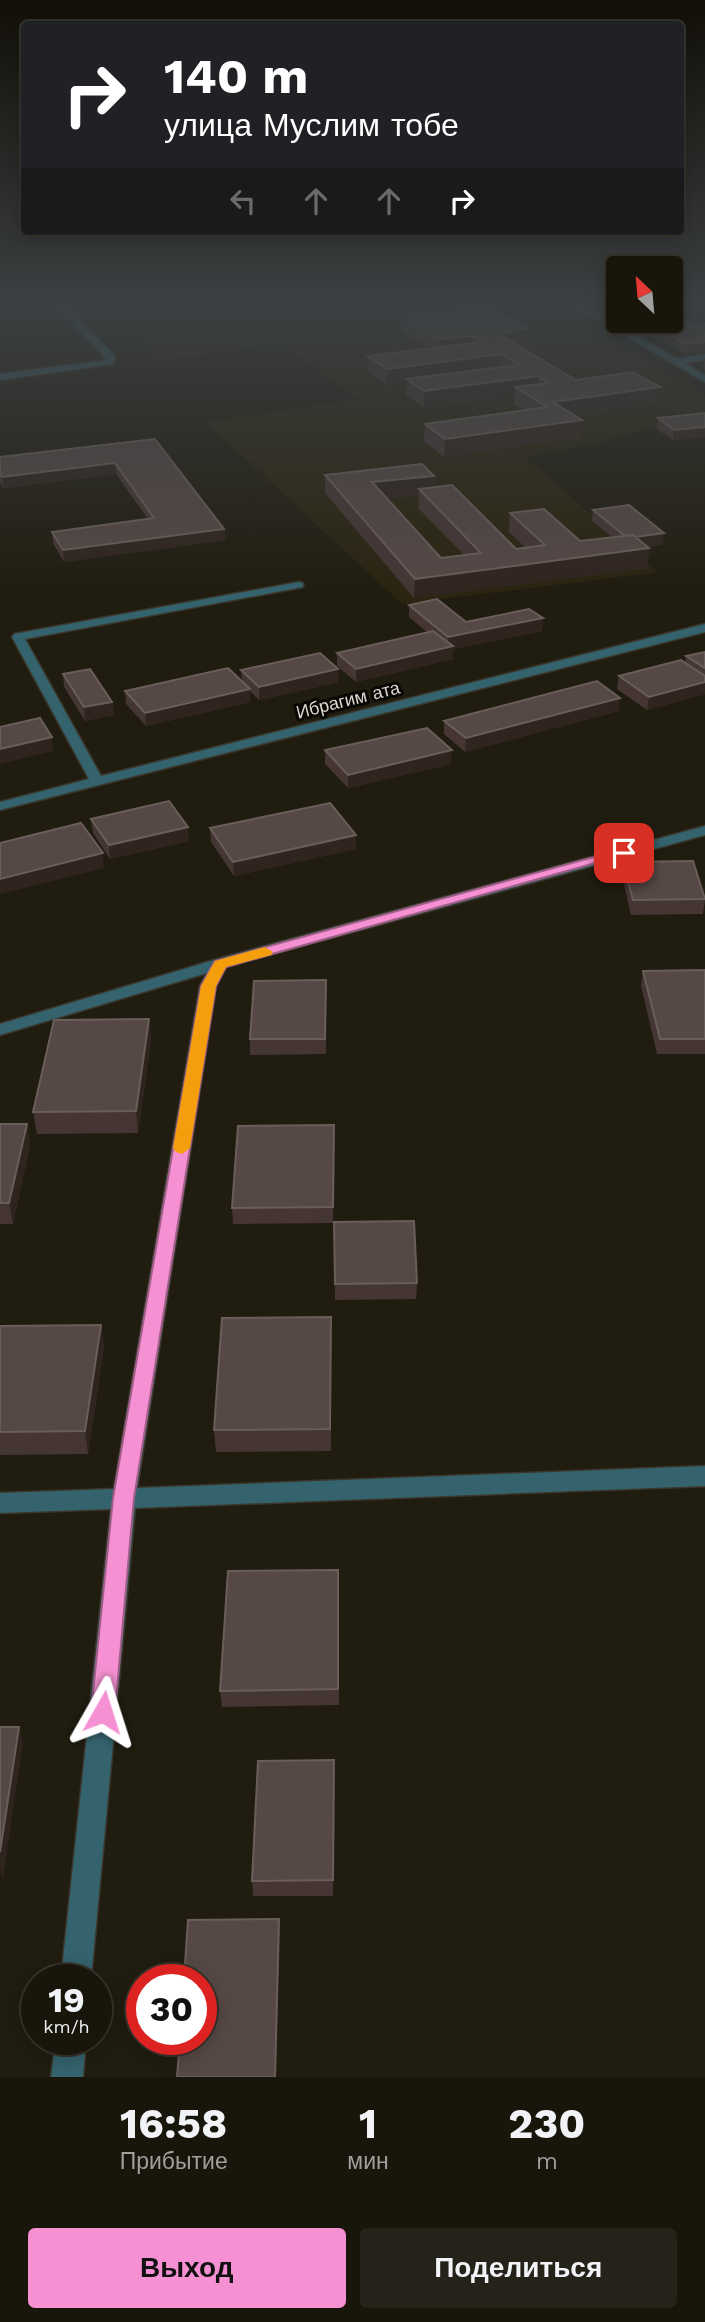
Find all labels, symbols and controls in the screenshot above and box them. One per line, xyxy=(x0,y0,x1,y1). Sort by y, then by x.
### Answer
text: 140 m xyxy=(164,47,308,105)
icon: right xyxy=(49,49,140,140)
text: улица Муслим тобе xyxy=(164,106,459,144)
icon: left xyxy=(224,182,262,220)
icon: ahead xyxy=(297,182,335,220)
icon: ahead xyxy=(370,182,408,220)
icon: right xyxy=(443,182,481,220)
north arrow xyxy=(606,256,682,332)
map controls xyxy=(606,256,683,333)
street label: Ибрагим ата xyxy=(294,676,403,723)
pin xyxy=(594,823,654,883)
icon: arrive xyxy=(605,834,643,872)
position arrow xyxy=(66,1675,140,1749)
speed limit sign: 30 xyxy=(126,1964,217,2055)
text: 19 xyxy=(48,1979,85,2021)
text: km/h xyxy=(43,2016,90,2037)
text: 16:58 xyxy=(120,2099,227,2148)
text: 1 xyxy=(359,2099,377,2148)
text: 230 xyxy=(508,2099,585,2148)
text: Прибытие xyxy=(120,2148,228,2175)
text: мин xyxy=(347,2148,389,2175)
text: m xyxy=(536,2148,558,2175)
button: Выход xyxy=(28,2228,346,2308)
button: Поделиться xyxy=(360,2228,677,2308)

